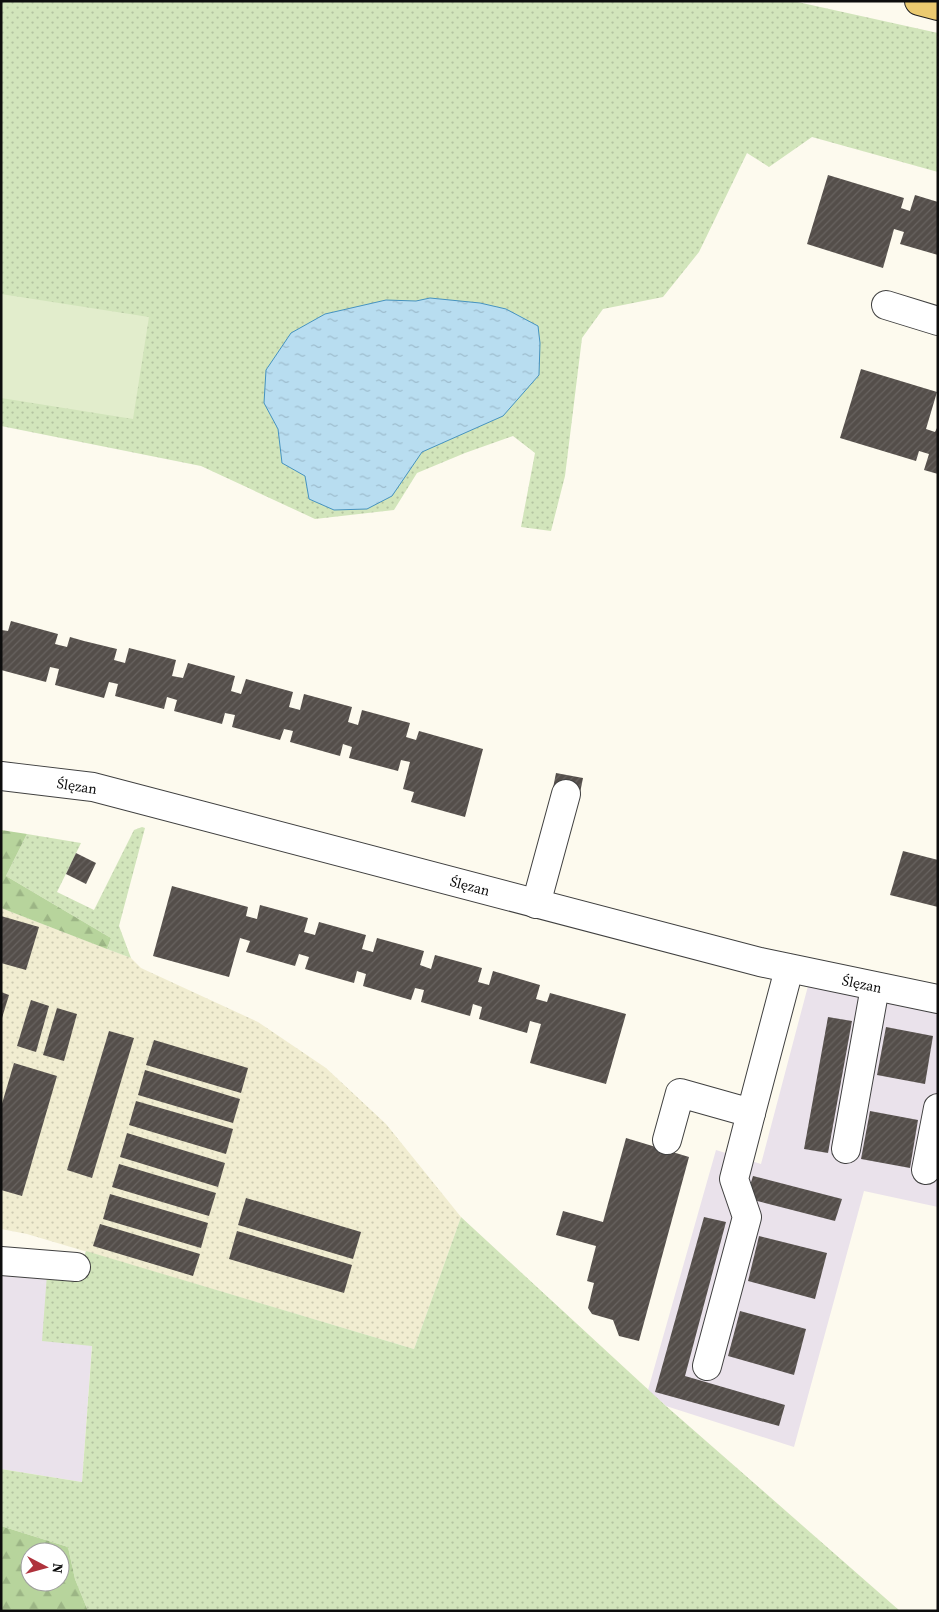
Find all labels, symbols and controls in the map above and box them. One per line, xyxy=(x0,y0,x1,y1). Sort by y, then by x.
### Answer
street label: Ślęzan xyxy=(56,773,99,799)
street label: Ślęzan xyxy=(448,871,493,901)
street label: Ślęzan xyxy=(840,970,884,998)
north arrow xyxy=(20,1542,70,1592)
text: N xyxy=(47,1562,68,1574)

